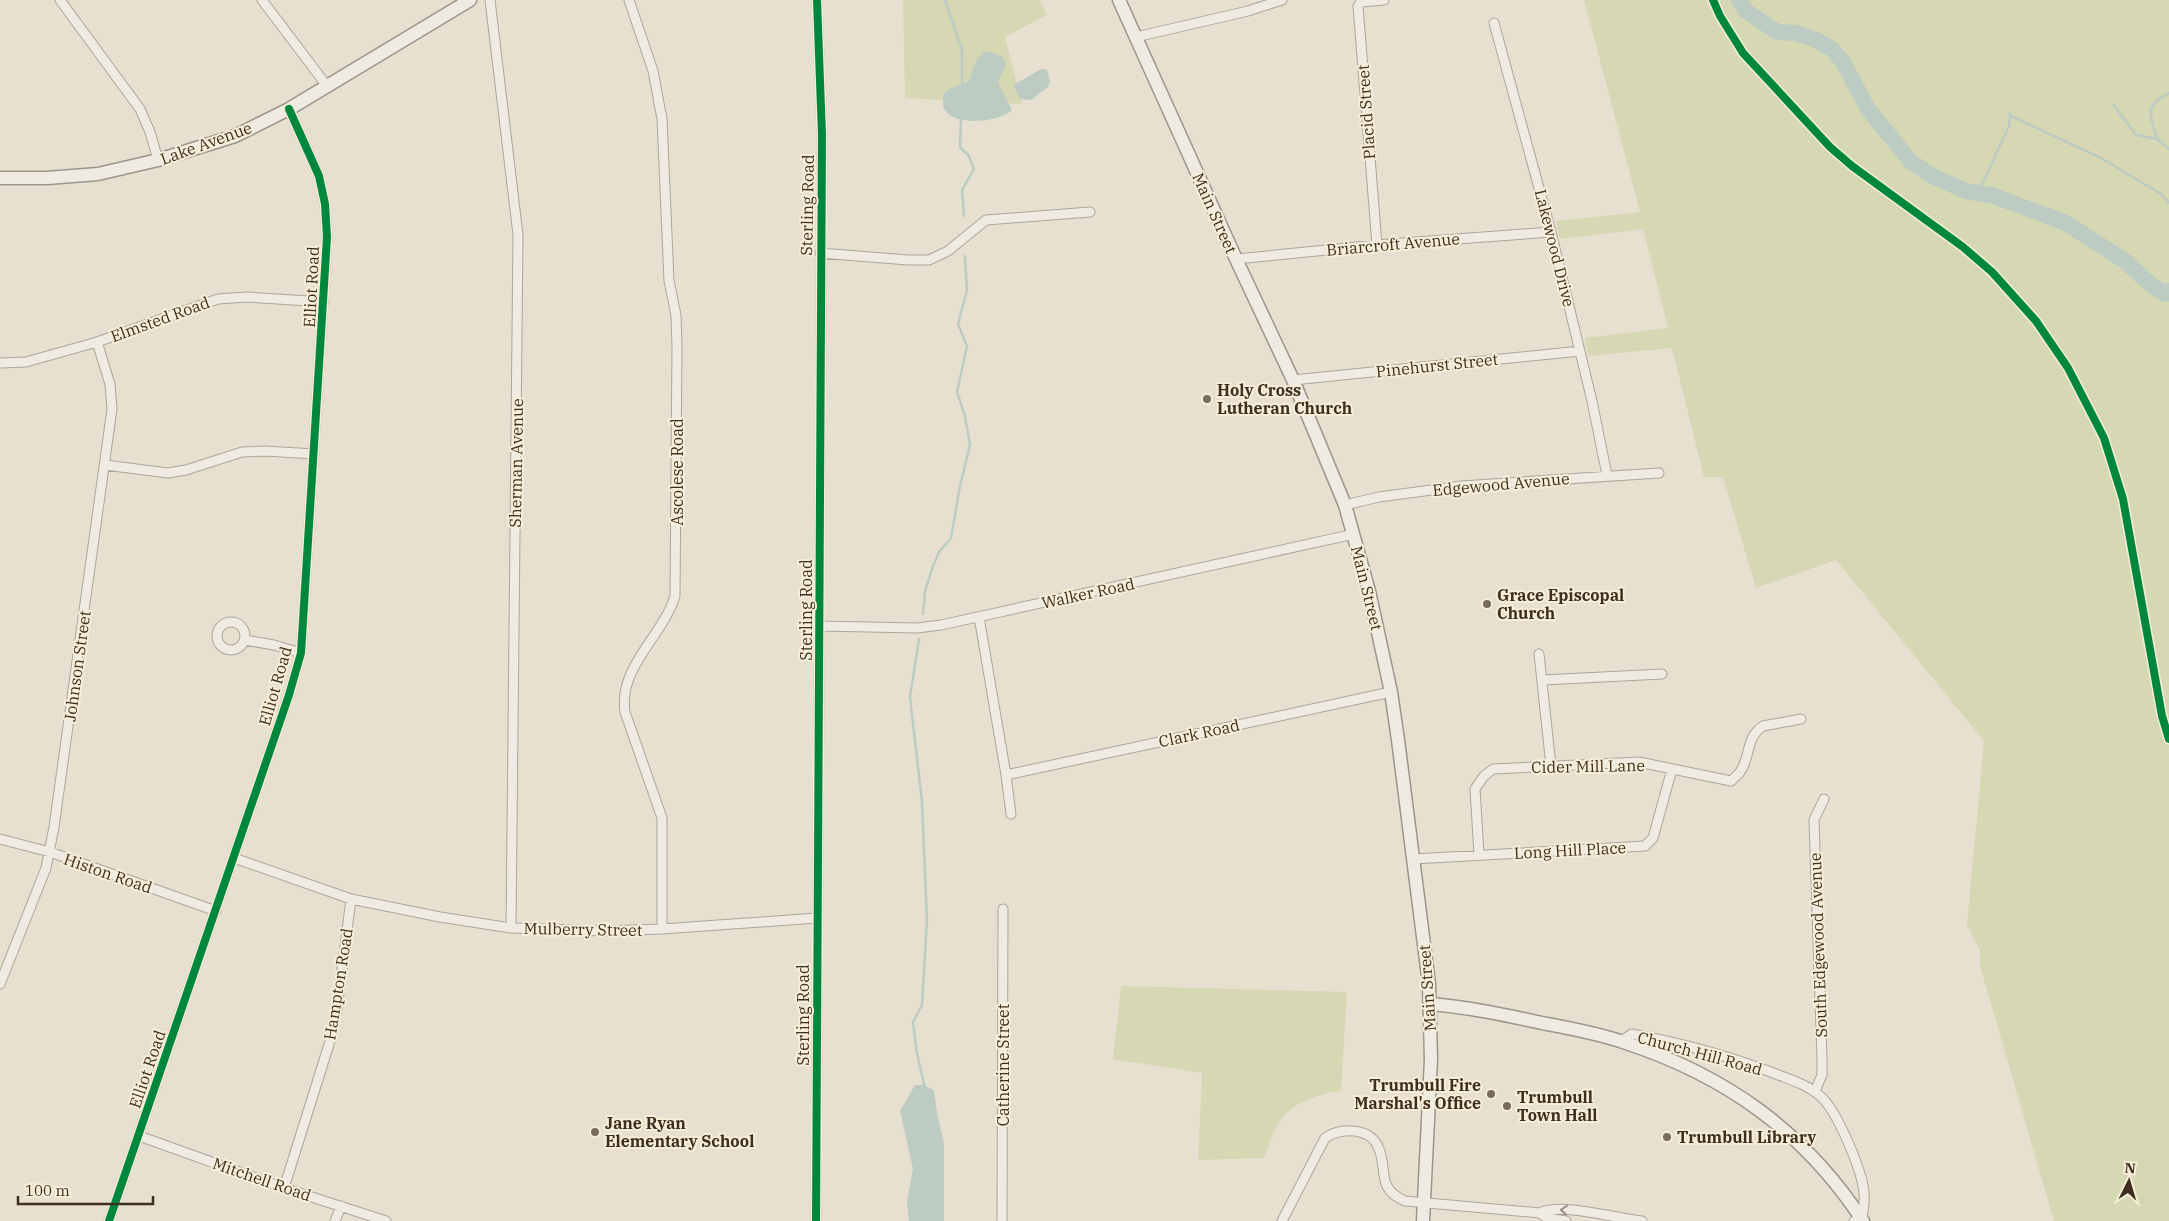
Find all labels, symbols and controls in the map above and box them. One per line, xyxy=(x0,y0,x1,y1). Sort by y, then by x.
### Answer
street label: Placid Street xyxy=(1353,63,1379,160)
street label: Lake Avenue xyxy=(158,117,254,169)
street label: Sterling Road xyxy=(796,154,818,256)
street label: Main Street xyxy=(1188,169,1242,257)
street label: Lakewood Drive xyxy=(1531,187,1579,309)
street label: Briarcroft Avenue xyxy=(1325,228,1461,260)
street label: Elliot Road xyxy=(299,246,323,328)
street label: Elmsted Road xyxy=(108,292,213,346)
street label: Pinehurst Street xyxy=(1375,349,1499,381)
place label: Holy Cross Lutheran Church xyxy=(1217,380,1352,418)
marker: Holy Cross Lutheran Church xyxy=(1201,393,1213,405)
street label: Sherman Avenue xyxy=(505,398,527,528)
street label: Ascolese Road xyxy=(667,418,687,526)
street label: Edgewood Avenue xyxy=(1432,468,1570,500)
street label: Main Street xyxy=(1347,544,1387,633)
street label: Sterling Road xyxy=(796,559,816,661)
street label: Walker Road xyxy=(1040,573,1137,613)
place label: Grace Episcopal Church xyxy=(1497,585,1624,623)
marker: Grace Episcopal Church xyxy=(1481,598,1493,610)
street label: Johnson Street xyxy=(59,609,95,723)
street label: Elliot Road xyxy=(254,644,296,728)
street label: Clark Road xyxy=(1157,715,1242,751)
street label: Cider Mill Lane xyxy=(1531,755,1645,777)
street label: Long Hill Place xyxy=(1513,837,1627,863)
street label: Histon Road xyxy=(61,849,155,898)
street label: South Edgewood Avenue xyxy=(1805,852,1831,1038)
street label: Mulberry Street xyxy=(523,918,643,940)
street label: Hampton Road xyxy=(319,926,357,1041)
street label: Main Street xyxy=(1414,944,1440,1032)
street label: Sterling Road xyxy=(793,964,813,1066)
street label: Catherine Street xyxy=(993,1003,1013,1126)
street label: Elliot Road xyxy=(124,1027,170,1111)
street label: Church Hill Road xyxy=(1635,1027,1765,1079)
place label: Trumbull Fire Marshal's Office xyxy=(1354,1075,1481,1113)
place label: Trumbull Town Hall xyxy=(1517,1087,1597,1125)
marker: Trumbull Fire Marshal's Office xyxy=(1485,1088,1497,1100)
marker: Trumbull Town Hall xyxy=(1501,1100,1513,1112)
place label: Jane Ryan Elementary School xyxy=(605,1113,754,1151)
marker: Jane Ryan Elementary School xyxy=(589,1126,601,1138)
place label: Trumbull Library xyxy=(1677,1127,1817,1147)
marker: Trumbull Library xyxy=(1661,1131,1673,1143)
street label: Mitchell Road xyxy=(210,1153,314,1205)
north arrow xyxy=(2104,1156,2154,1206)
text: N xyxy=(2124,1159,2136,1177)
scale bar xyxy=(18,1174,152,1206)
text: 100 m xyxy=(25,1181,70,1200)
one-way arrow xyxy=(1559,1205,1567,1216)

